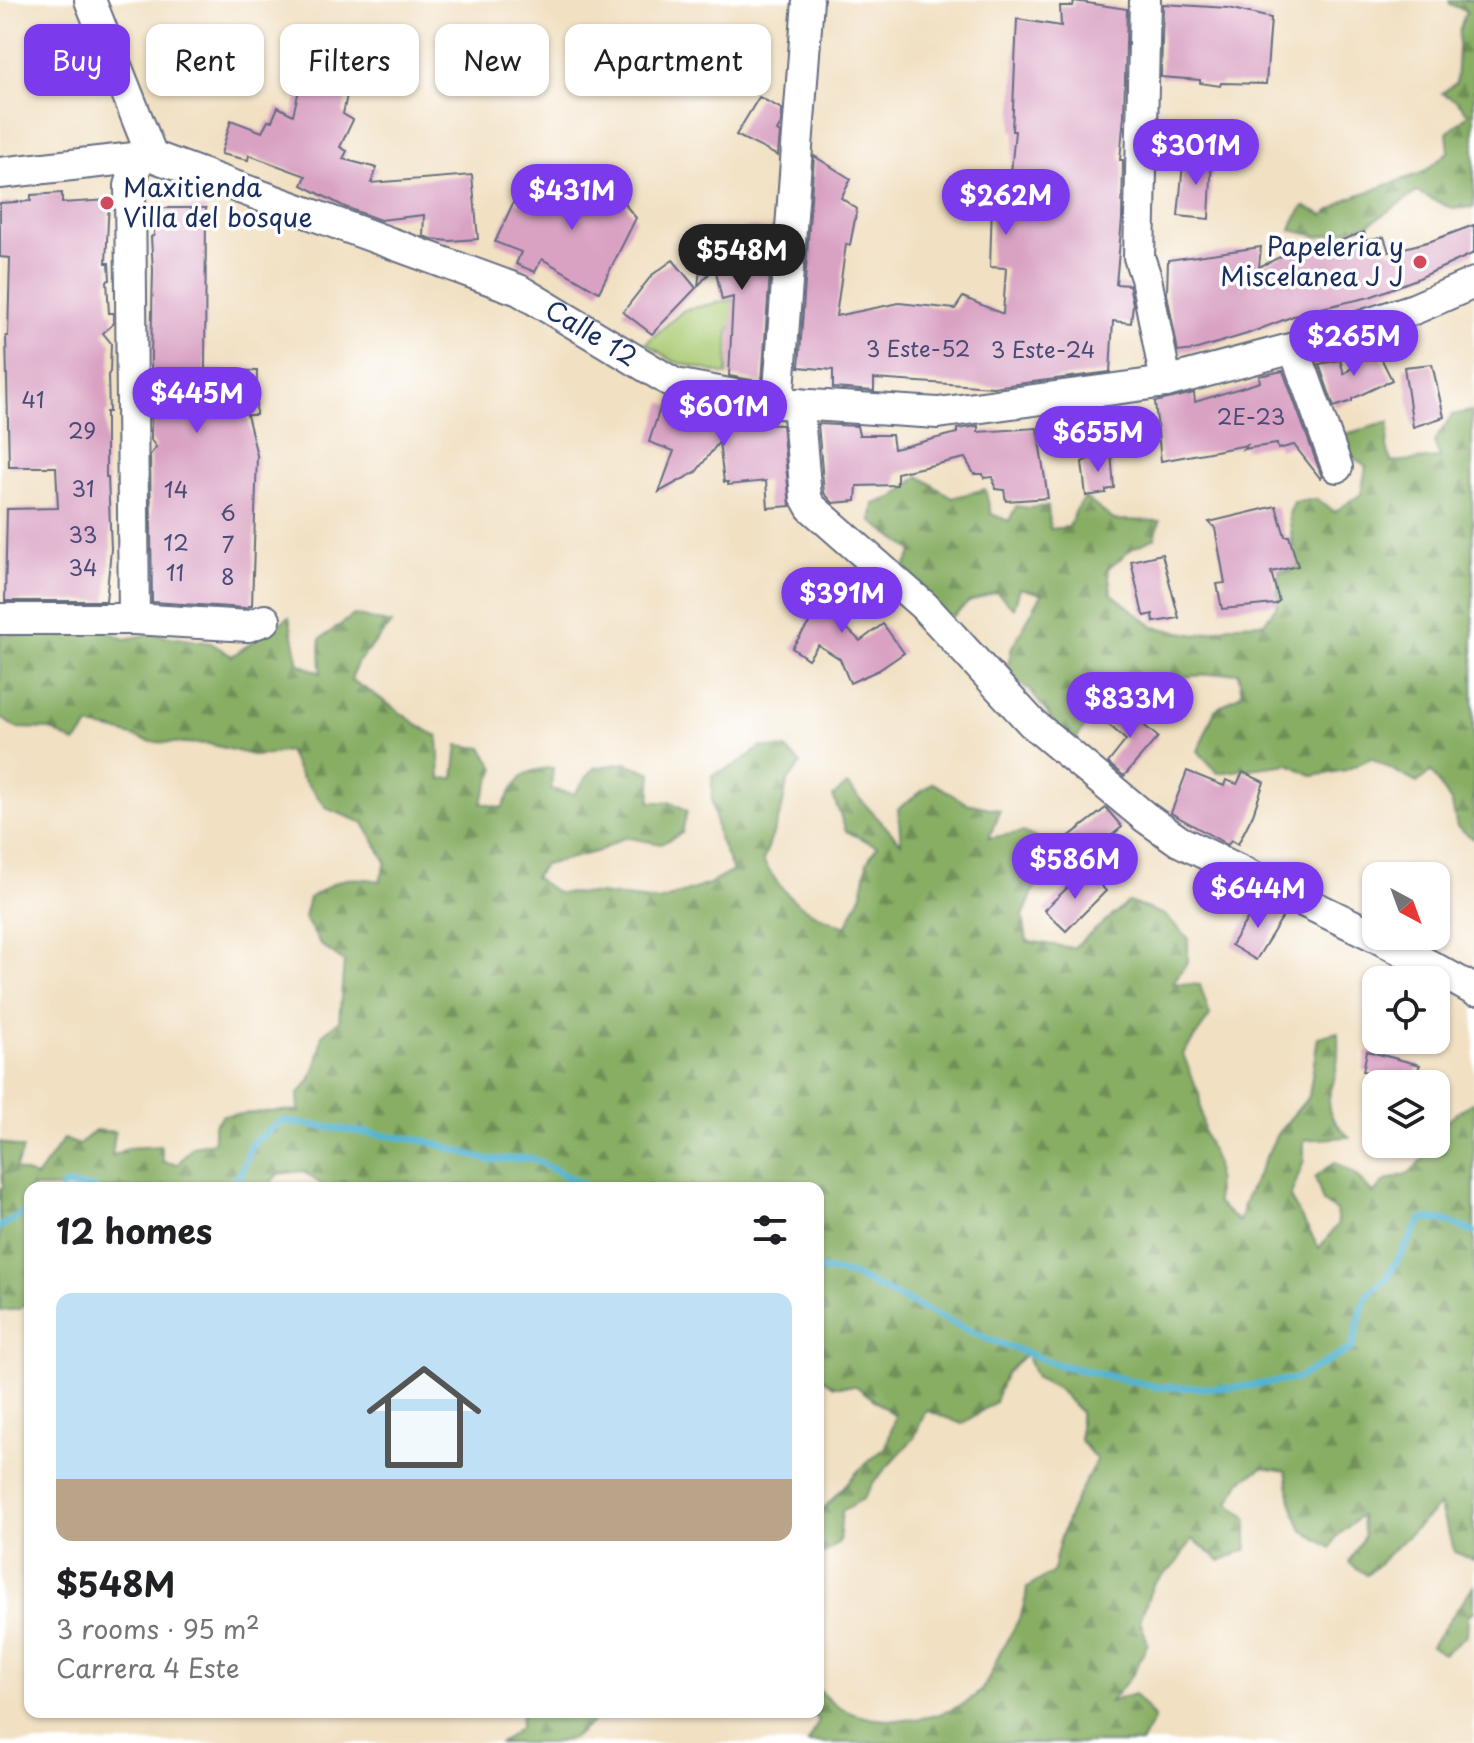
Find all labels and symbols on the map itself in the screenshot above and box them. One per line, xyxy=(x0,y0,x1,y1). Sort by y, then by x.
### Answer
pin: $301M xyxy=(1140,119,1252,187)
pin: $431M xyxy=(516,164,628,232)
place label: Maxitienda Villa del bosque xyxy=(123,167,313,236)
pin: $262M xyxy=(950,169,1062,237)
marker: Maxitienda Villa del bosque xyxy=(98,194,116,212)
pin: $548M xyxy=(686,224,798,292)
place label: Papeleria y Miscelanea J J xyxy=(1220,226,1404,295)
marker: Papeleria y Miscelanea J J xyxy=(1411,253,1429,271)
street label: Calle 12 xyxy=(538,289,646,375)
pin: $265M xyxy=(1298,310,1410,378)
house number: 3 Este-52 xyxy=(866,331,970,364)
house number: 3 Este-24 xyxy=(991,332,1095,365)
pin: $445M xyxy=(141,367,253,435)
pin: $601M xyxy=(668,380,780,448)
house number: 41 xyxy=(21,382,45,415)
house number: 2E-23 xyxy=(1217,399,1285,432)
pin: $655M xyxy=(1042,406,1154,474)
house number: 29 xyxy=(68,413,96,446)
house number: 31 xyxy=(71,471,95,504)
house number: 14 xyxy=(164,472,188,505)
house number: 6 xyxy=(220,495,236,528)
house number: 33 xyxy=(69,517,97,550)
house number: 12 xyxy=(163,525,189,558)
house number: 7 xyxy=(222,527,234,560)
house number: 34 xyxy=(68,550,98,583)
house number: 11 xyxy=(166,555,184,588)
house number: 8 xyxy=(221,559,235,592)
pin: $391M xyxy=(786,567,898,635)
pin: $833M xyxy=(1074,672,1186,740)
pin: $586M xyxy=(1019,833,1131,901)
pin: $644M xyxy=(1202,862,1314,930)
north arrow xyxy=(1362,862,1450,950)

